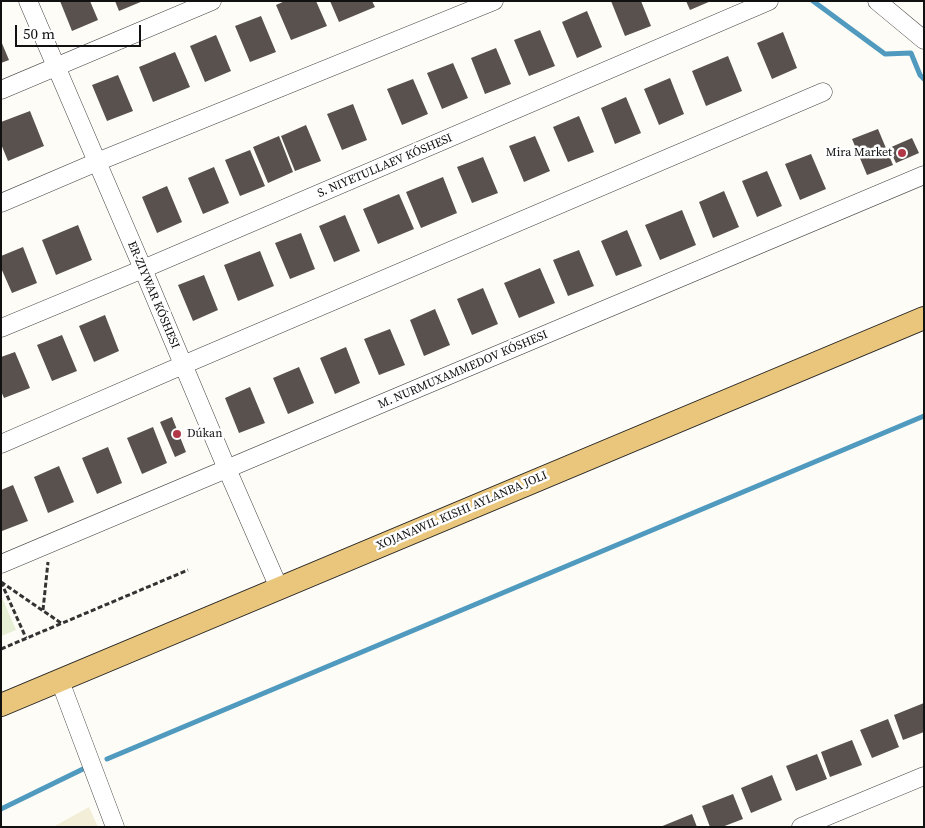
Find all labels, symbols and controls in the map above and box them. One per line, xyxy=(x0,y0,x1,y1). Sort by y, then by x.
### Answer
scale bar xyxy=(18,15,144,47)
text: 50 m xyxy=(23,23,55,44)
street label: S. NIYETULLAEV KÓSHESI xyxy=(315,131,455,201)
place label: Mira Market xyxy=(826,146,892,160)
marker: Mira Market xyxy=(896,147,908,159)
street label: ER-ZIYWAR KÓSHESI xyxy=(124,239,182,351)
street label: M. NURMUXAMMEDOV KÓSHESI xyxy=(376,328,550,412)
place label: Dúkan xyxy=(187,427,222,441)
marker: Dúkan xyxy=(171,428,183,440)
street label: XOJANAWIL KISHI AYLANBA JOLI xyxy=(375,468,549,554)

